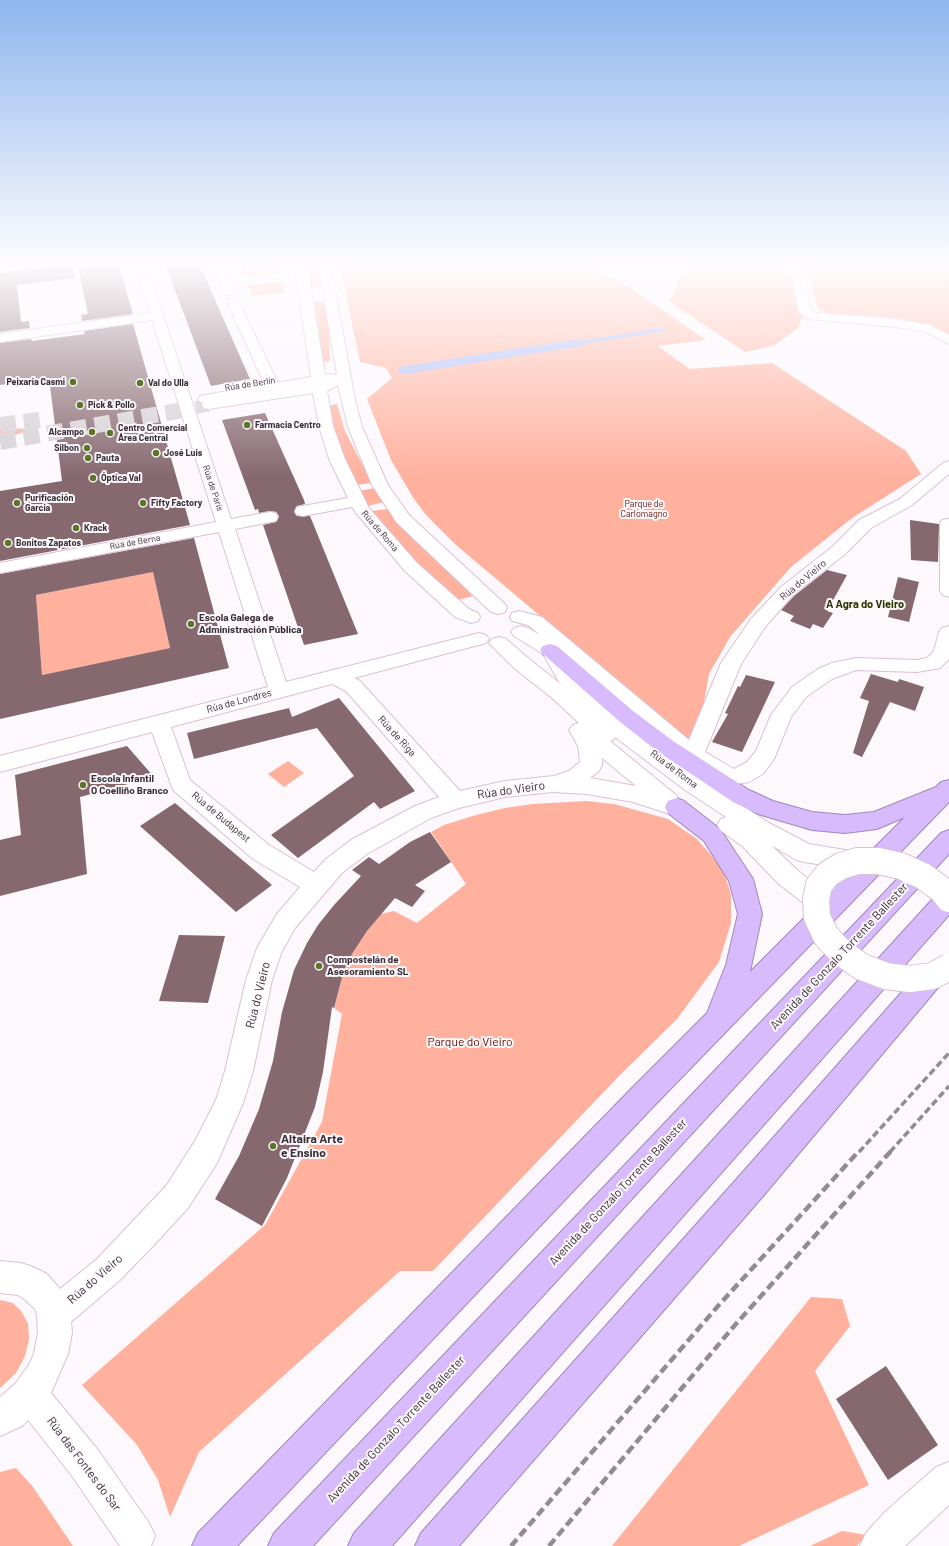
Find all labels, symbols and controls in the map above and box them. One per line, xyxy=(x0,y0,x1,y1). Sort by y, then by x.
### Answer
street label: Rúa de Berlín xyxy=(224,375,276,393)
place label: Peixaría Casmi xyxy=(6,377,65,387)
marker: Peixaría Casmi xyxy=(68,377,78,387)
marker: Val do Ulla xyxy=(135,378,145,388)
place label: Val do Ulla xyxy=(148,378,189,388)
marker: Pick & Pollo xyxy=(75,400,85,410)
place label: Pick & Pollo xyxy=(88,400,135,410)
marker: Farmacia Centro xyxy=(242,420,252,430)
place label: Farmacia Centro xyxy=(255,420,321,430)
place label: Centro Comercial Área Central xyxy=(118,423,187,444)
place label: Alcampo xyxy=(49,427,84,437)
marker: Alcampo xyxy=(87,427,97,437)
marker: Centro Comercial Área Central xyxy=(105,428,115,438)
place label: Silbon xyxy=(54,443,79,453)
marker: Silbon xyxy=(82,443,92,453)
marker: José Luis xyxy=(151,448,161,458)
place label: José Luis xyxy=(164,448,202,458)
marker: Pauta xyxy=(83,453,93,463)
place label: Pauta xyxy=(96,453,119,463)
street label: Rúa de París xyxy=(200,464,226,512)
marker: Óptica Val xyxy=(88,473,98,483)
place label: Óptica Val xyxy=(101,473,141,483)
place label: Purificación García xyxy=(25,493,73,514)
marker: Purificación García xyxy=(12,498,22,508)
marker: Fifty Factory xyxy=(138,498,148,508)
place label: Fifty Factory xyxy=(151,498,202,508)
park label: Parque de Carlomagno xyxy=(621,499,667,520)
street label: Rúa de Roma xyxy=(359,508,401,554)
marker: Krack xyxy=(71,523,81,533)
place label: Krack xyxy=(84,523,107,533)
street label: Rúa de Berna xyxy=(109,532,161,552)
marker: Bonitos Zapatos xyxy=(3,538,13,548)
place label: Bonitos Zapatos xyxy=(16,538,81,548)
street label: Rúa do Vieiro xyxy=(777,557,829,603)
district label: A Agra do Vieiro xyxy=(826,597,904,611)
place label: Escola Galega de Administración Pública xyxy=(199,612,302,636)
marker: Escola Galega de Administración Pública xyxy=(186,619,196,629)
street label: Rúa de Londres xyxy=(205,687,273,715)
street label: Rúa de Riga xyxy=(376,713,418,759)
street label: Rúa de Roma xyxy=(648,747,700,791)
place label: Escola Infantil O Coelliño Branco xyxy=(91,773,168,796)
street label: Rúa do Vieiro xyxy=(476,778,546,802)
marker: Escola Infantil O Coelliño Branco xyxy=(78,780,88,790)
street label: Rúa de Budapest xyxy=(189,789,253,845)
street label: Avenida de Gonzalo Torrente Ballester xyxy=(767,880,911,1032)
place label: Compostelán de Asesoramiento SL xyxy=(327,954,409,978)
street label: Rúa do Vieiro xyxy=(243,960,273,1030)
marker: Compostelán de Asesoramiento SL xyxy=(314,961,324,971)
park label: Parque do Vieiro xyxy=(427,1035,513,1049)
street label: Avenida de Gonzalo Torrente Ballester xyxy=(546,1116,690,1268)
place label: Altaira Arte e Ensino xyxy=(281,1132,343,1160)
marker: Altaira Arte e Ensino xyxy=(268,1141,278,1151)
street label: Rúa do Vieiro xyxy=(65,1251,125,1307)
street label: Avenida de Gonzalo Torrente Ballester xyxy=(324,1353,468,1505)
street label: Rúa das Fontes do Sar xyxy=(44,1414,124,1514)

